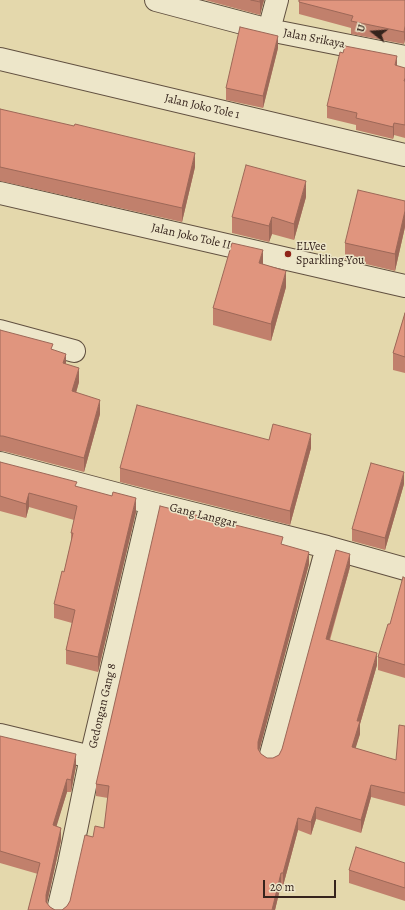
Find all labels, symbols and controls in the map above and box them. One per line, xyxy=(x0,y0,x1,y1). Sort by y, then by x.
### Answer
north arrow xyxy=(353,12,393,52)
text: U xyxy=(353,23,369,34)
street label: Jalan Srikaya xyxy=(282,26,346,52)
street label: Jalan Joko Tole 1 xyxy=(163,91,241,123)
street label: Jalan Joko Tole II xyxy=(150,221,232,253)
place label: ELVee Sparkling You xyxy=(296,240,365,268)
marker: ELVee Sparkling You xyxy=(283,249,293,259)
street label: Gang Langgar xyxy=(168,501,238,531)
street label: Gedongan Gang 8 xyxy=(86,662,120,750)
scale bar xyxy=(265,872,338,898)
text: 20 m xyxy=(270,879,294,895)

